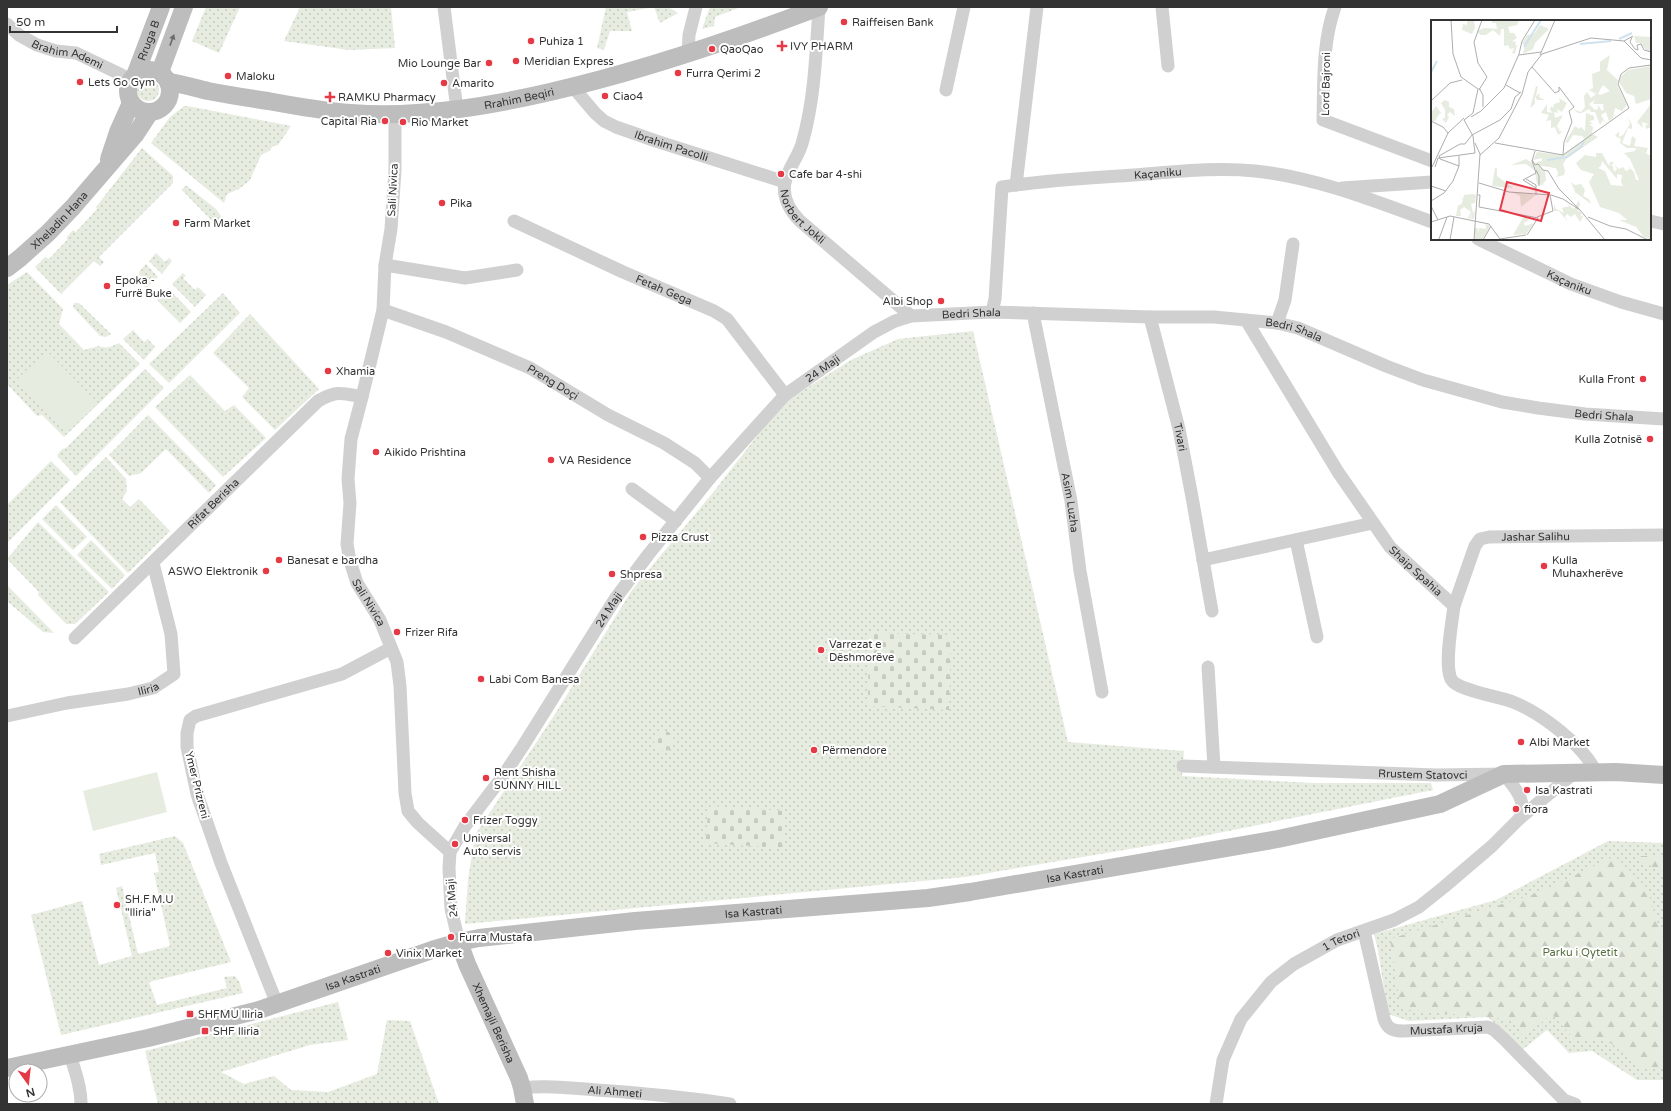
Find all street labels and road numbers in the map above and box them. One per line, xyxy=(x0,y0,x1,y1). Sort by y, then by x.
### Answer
street label: Rruga B xyxy=(135,18,162,62)
street label: Brahim Ademi xyxy=(29,37,105,72)
street label: Lord Bajroni xyxy=(1319,52,1333,116)
street label: Rrahim Beqiri xyxy=(483,85,555,112)
street label: Ibrahim Pacolli xyxy=(633,127,710,164)
street label: Sali Nivica xyxy=(385,163,401,217)
street label: Kaçaniku xyxy=(1133,165,1182,181)
street label: Xheladin Hana xyxy=(28,188,90,252)
street label: Norbert Jokli xyxy=(778,188,828,246)
street label: Kaçaniku xyxy=(1545,267,1594,297)
street label: Fetah Gega xyxy=(634,272,694,307)
street label: Bedri Shala xyxy=(942,306,1001,321)
street label: Bedri Shala xyxy=(1265,315,1324,344)
street label: 24 Maji xyxy=(803,352,842,385)
street label: Preng Doçi xyxy=(525,361,581,402)
street label: Bedri Shala xyxy=(1574,406,1634,424)
street label: Tivari xyxy=(1171,422,1190,452)
street label: Asim Luzha xyxy=(1059,471,1081,533)
street label: Rifat Berisha xyxy=(185,475,242,531)
street label: Jashar Salihu xyxy=(1501,530,1570,543)
street label: Shaip Spahia xyxy=(1387,543,1445,598)
street label: Sali Nivica xyxy=(350,577,388,628)
street label: 24 Maji xyxy=(593,589,625,629)
street label: Iliria xyxy=(136,679,162,698)
street label: Ymer Prizreni xyxy=(182,750,212,820)
street label: Rrustem Statovci xyxy=(1378,766,1468,782)
street label: Isa Kastrati xyxy=(1045,863,1104,885)
street label: 24 Maji xyxy=(443,878,461,918)
street label: Isa Kastrati xyxy=(724,903,783,920)
street label: 1 Tetori xyxy=(1320,926,1361,954)
street label: Isa Kastrati xyxy=(324,962,382,993)
street label: Xhemajli Berisha xyxy=(470,981,518,1065)
street label: Mustafa Kruja xyxy=(1409,1021,1483,1037)
street label: Ali Ahmeti xyxy=(587,1083,643,1100)

